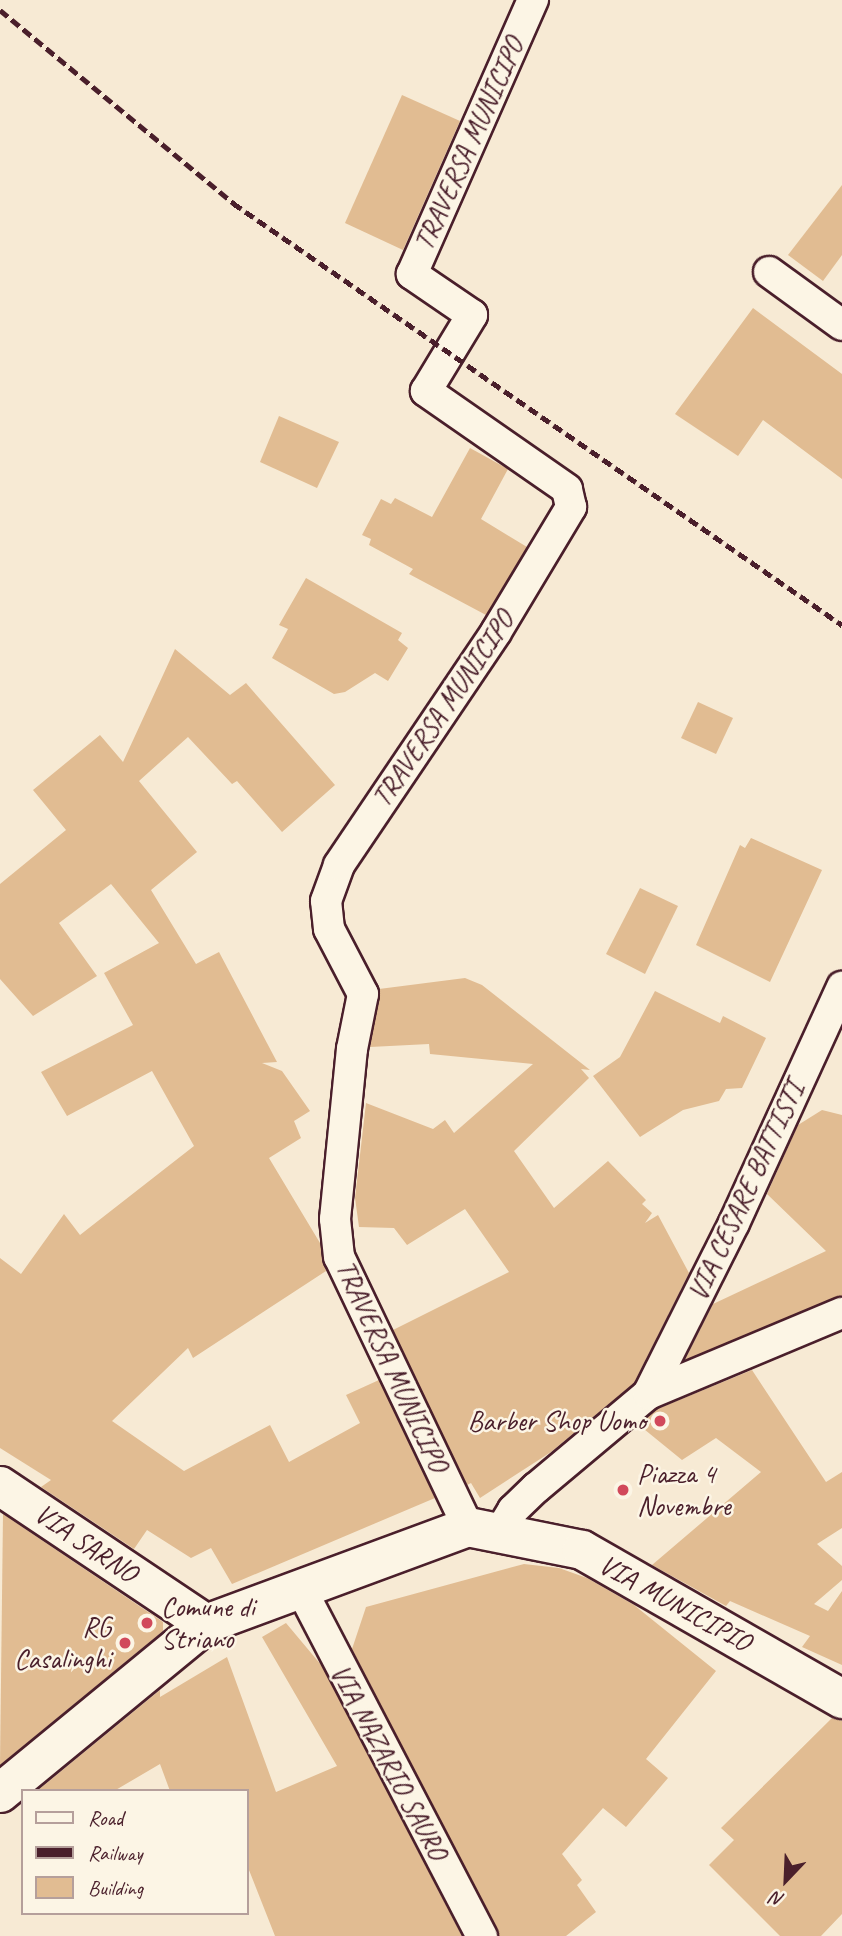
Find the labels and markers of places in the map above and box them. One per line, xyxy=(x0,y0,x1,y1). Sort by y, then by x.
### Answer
place label: Barber Shop Uomo xyxy=(468,1404,646,1438)
marker: Barber Shop Uomo xyxy=(652,1413,668,1429)
place label: Piazza 4 Novembre xyxy=(637,1457,731,1523)
marker: Piazza 4 Novembre xyxy=(615,1482,631,1498)
place label: Comune di Striano xyxy=(161,1590,255,1656)
place label: RG Casalinghi xyxy=(14,1610,111,1676)
marker: Comune di Striano xyxy=(139,1615,155,1631)
marker: RG Casalinghi xyxy=(117,1635,133,1651)

